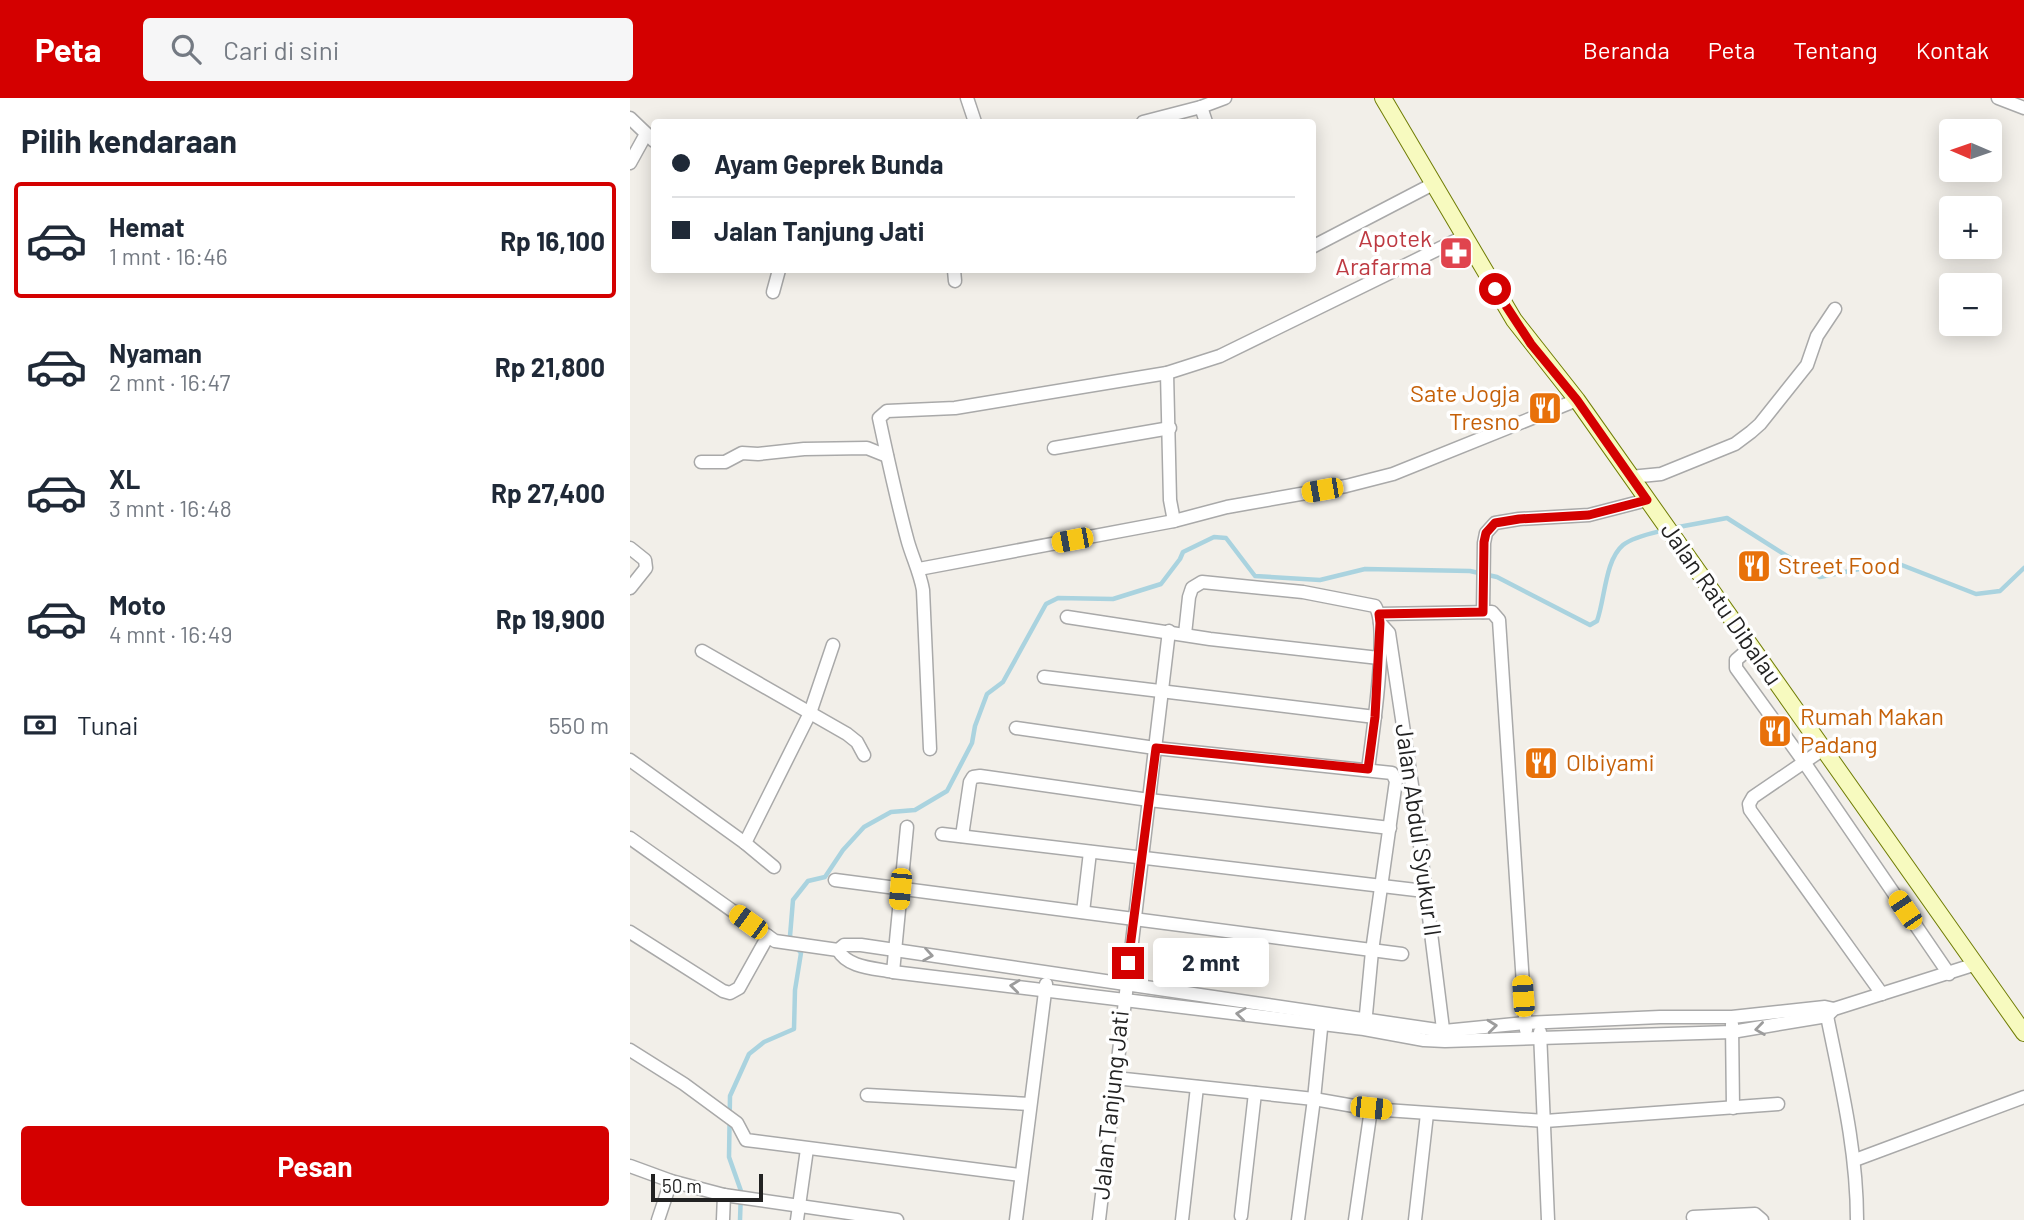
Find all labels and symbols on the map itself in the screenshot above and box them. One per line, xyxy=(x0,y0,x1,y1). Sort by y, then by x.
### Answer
north arrow xyxy=(1939,119,2002,182)
place label: Apotek Arafarma xyxy=(1335,223,1432,280)
pharmacy icon: Apotek Arafarma xyxy=(1437,234,1475,272)
route start xyxy=(1479,273,1511,305)
place label: Sate Jogja Tresno xyxy=(1410,378,1520,435)
restaurant icon: Sate Jogja Tresno xyxy=(1526,389,1564,427)
car xyxy=(1300,476,1345,504)
street label: Jalan Ratu Dibalau xyxy=(1655,516,1789,690)
car xyxy=(1050,526,1095,554)
restaurant icon: Street Food xyxy=(1735,547,1773,585)
place label: Street Food xyxy=(1778,550,1900,579)
place label: Rumah Makan Padang xyxy=(1800,701,1944,758)
restaurant icon: Rumah Makan Padang xyxy=(1756,712,1794,750)
street label: Jalan Abdul Syukur II xyxy=(1390,722,1449,938)
restaurant icon: Olbiyami xyxy=(1522,744,1560,782)
place label: Olbiyami xyxy=(1566,747,1655,776)
car xyxy=(888,867,913,911)
car xyxy=(1885,887,1926,933)
car xyxy=(725,901,772,943)
callout: 2 mnt xyxy=(1152,938,1268,988)
route end xyxy=(1112,947,1144,979)
one-way arrow xyxy=(922,948,934,963)
car xyxy=(1512,974,1535,1018)
one-way arrow xyxy=(1009,979,1021,994)
one-way arrow xyxy=(1235,1006,1247,1021)
street label: Jalan Tanjung Jati xyxy=(1085,1009,1134,1201)
one-way arrow xyxy=(1487,1019,1498,1034)
one-way arrow xyxy=(1754,1021,1766,1036)
car xyxy=(1350,1095,1393,1121)
scale bar xyxy=(651,1171,763,1203)

